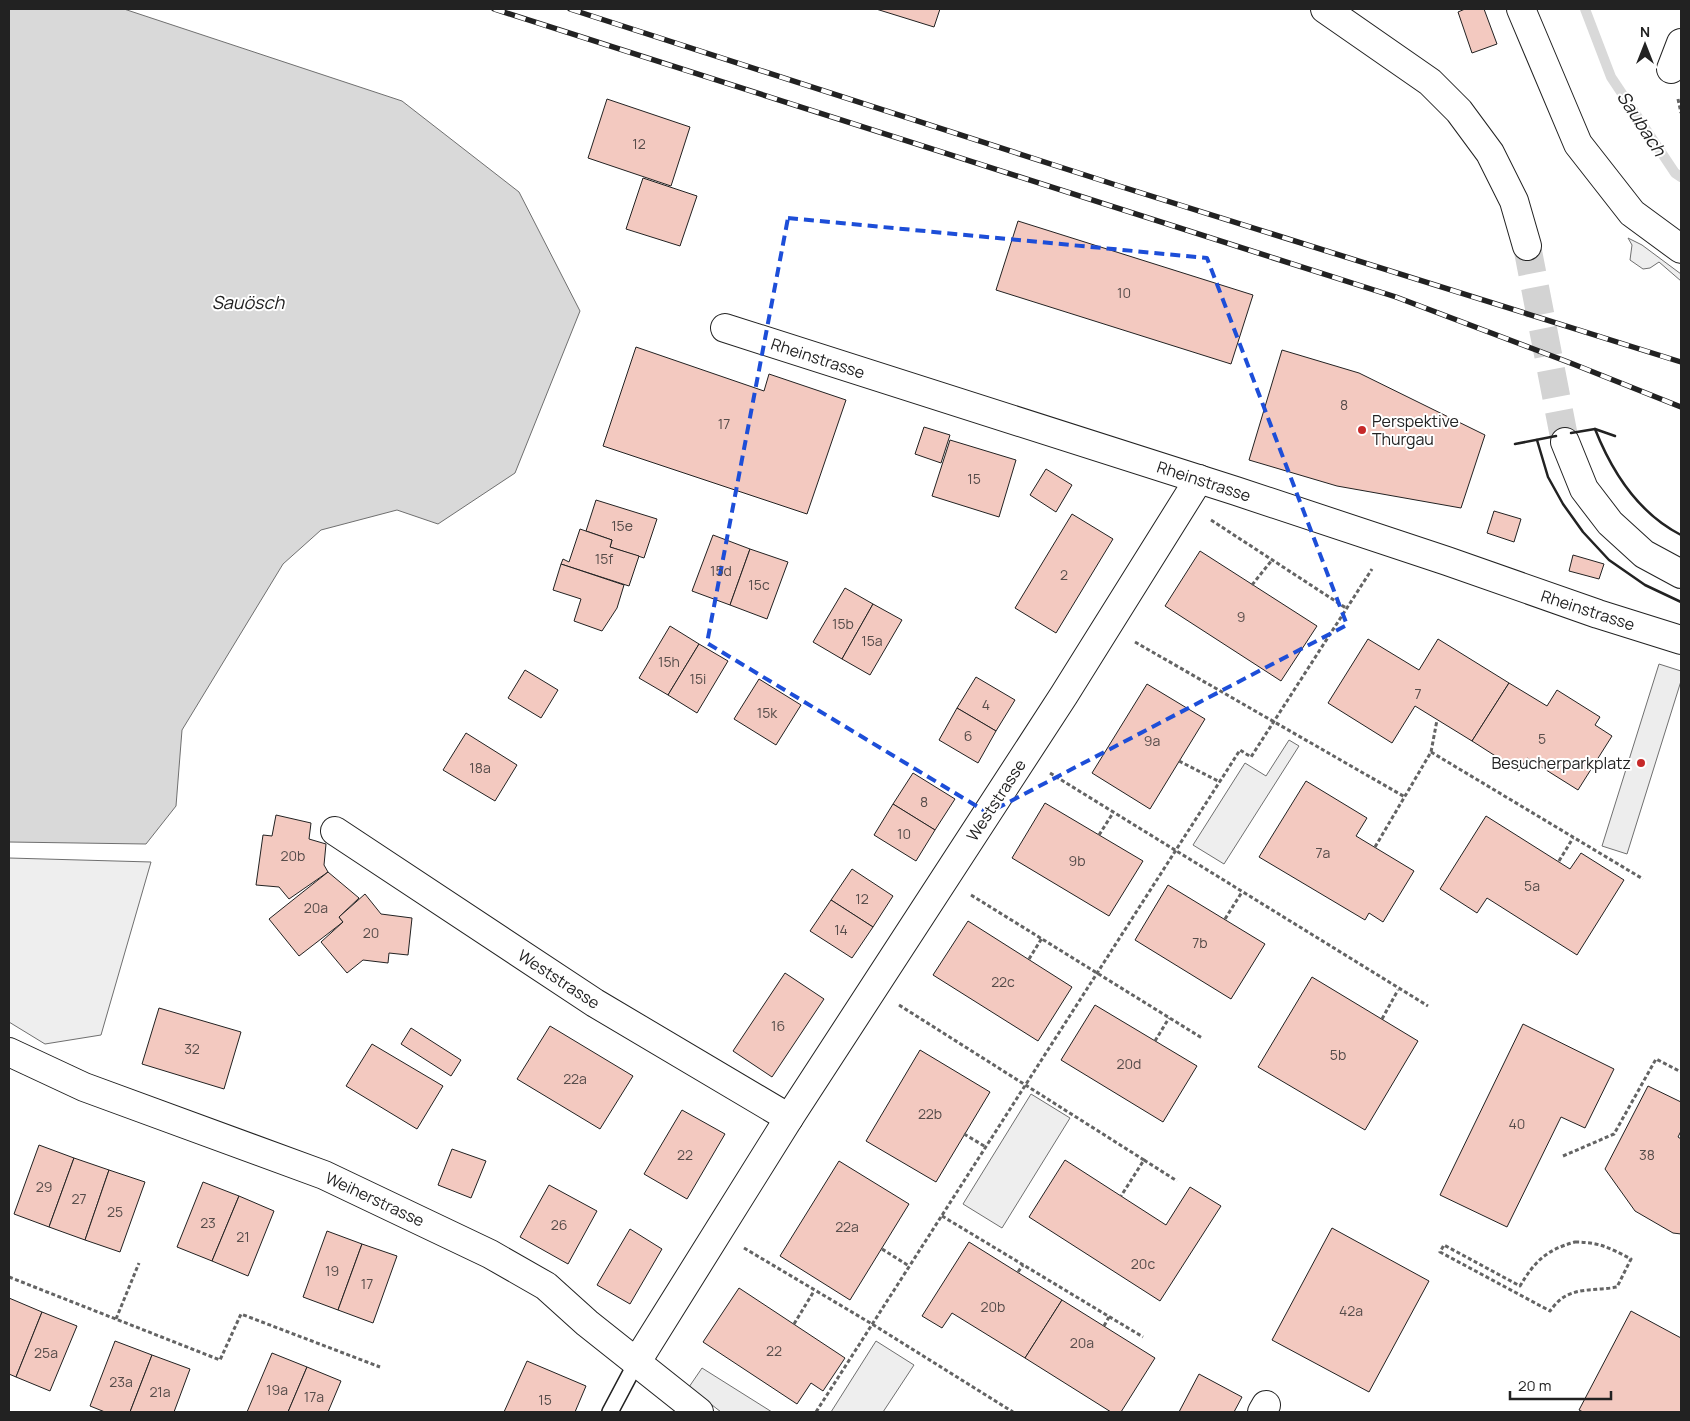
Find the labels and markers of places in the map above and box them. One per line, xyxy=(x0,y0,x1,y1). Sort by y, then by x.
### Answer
place label: Perspektive Thurgau xyxy=(1372,410,1459,450)
marker: Perspektive Thurgau xyxy=(1356,424,1368,436)
place label: Besucherparkplatz xyxy=(1491,752,1631,774)
marker: Besucherparkplatz xyxy=(1635,757,1647,769)

